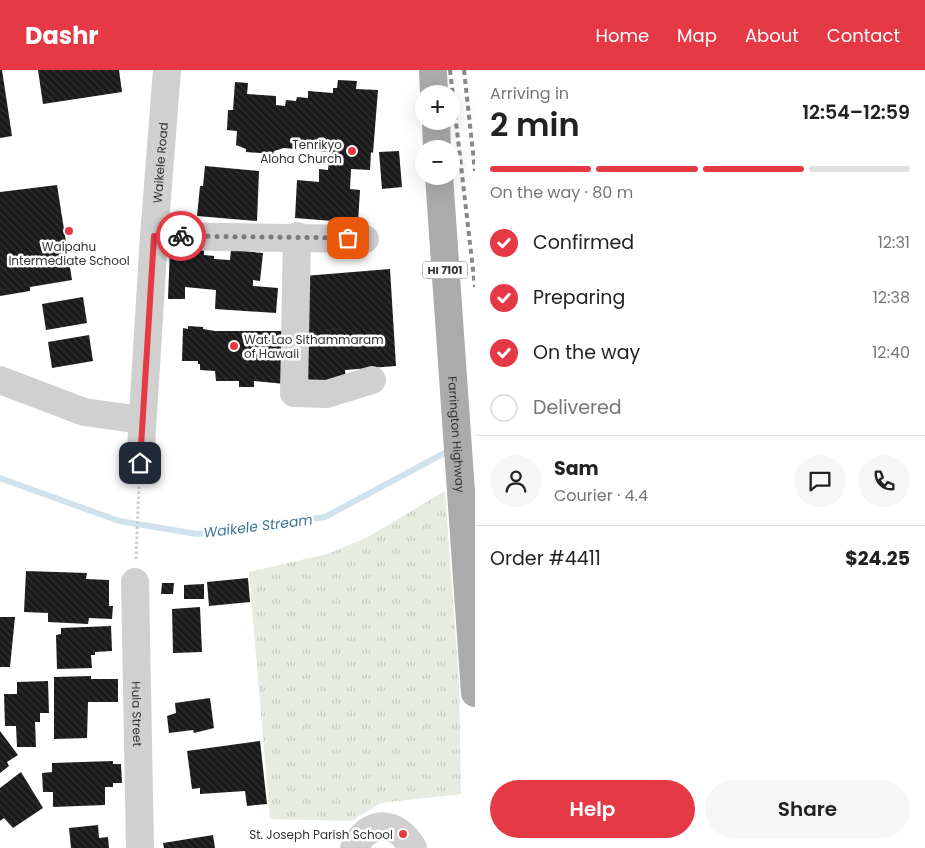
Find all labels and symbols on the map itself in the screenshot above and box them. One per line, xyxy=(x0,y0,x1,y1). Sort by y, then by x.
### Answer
street label: Waikele Road xyxy=(148,121,171,204)
place label: Tenrikyo Aloha Church xyxy=(260,136,342,167)
marker: Tenrikyo Aloha Church xyxy=(346,145,358,157)
courier xyxy=(156,211,206,261)
pin xyxy=(327,217,369,259)
marker: Waipahu Intermediate School xyxy=(63,225,75,237)
place label: Waipahu Intermediate School xyxy=(8,238,130,269)
road number: HI 7101 xyxy=(422,262,468,278)
place label: Wat Lao Sithammaram of Hawaii xyxy=(244,331,384,362)
marker: Wat Lao Sithammaram of Hawaii xyxy=(228,340,240,352)
street label: Farrington Highway xyxy=(444,376,470,493)
pin xyxy=(119,442,161,484)
water label: Waikele Stream xyxy=(202,509,314,543)
street label: Hula Street xyxy=(128,681,147,747)
place label: St. Joseph Parish School xyxy=(249,826,393,843)
marker: St. Joseph Parish School xyxy=(397,828,409,840)

